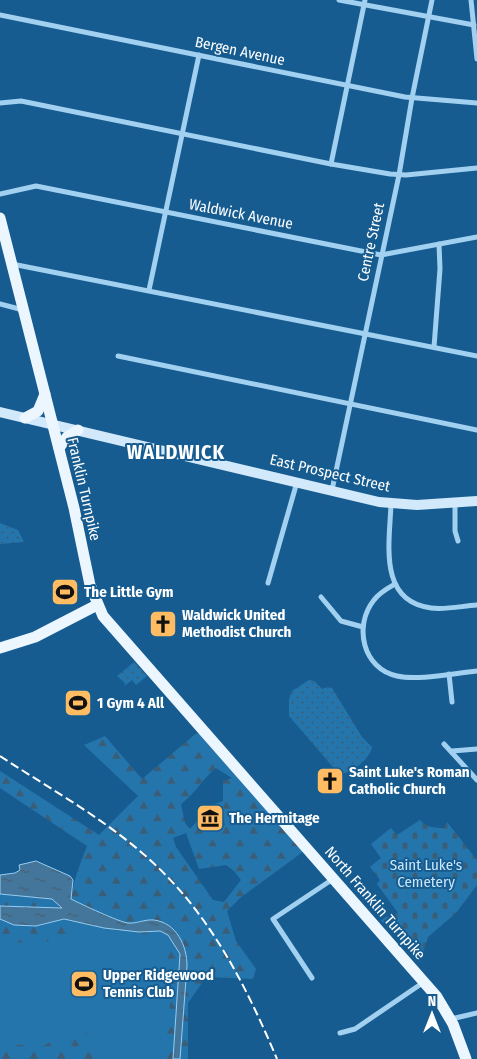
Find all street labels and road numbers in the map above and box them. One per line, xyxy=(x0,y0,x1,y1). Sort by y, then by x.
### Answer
street label: Bergen Avenue xyxy=(193,33,287,69)
street label: Waldwick Avenue xyxy=(187,195,295,233)
street label: Centre Street xyxy=(354,201,388,283)
street label: Franklin Turnpike xyxy=(63,436,105,542)
street label: East Prospect Street xyxy=(268,450,392,496)
street label: North Franklin Turnpike xyxy=(321,843,429,963)

